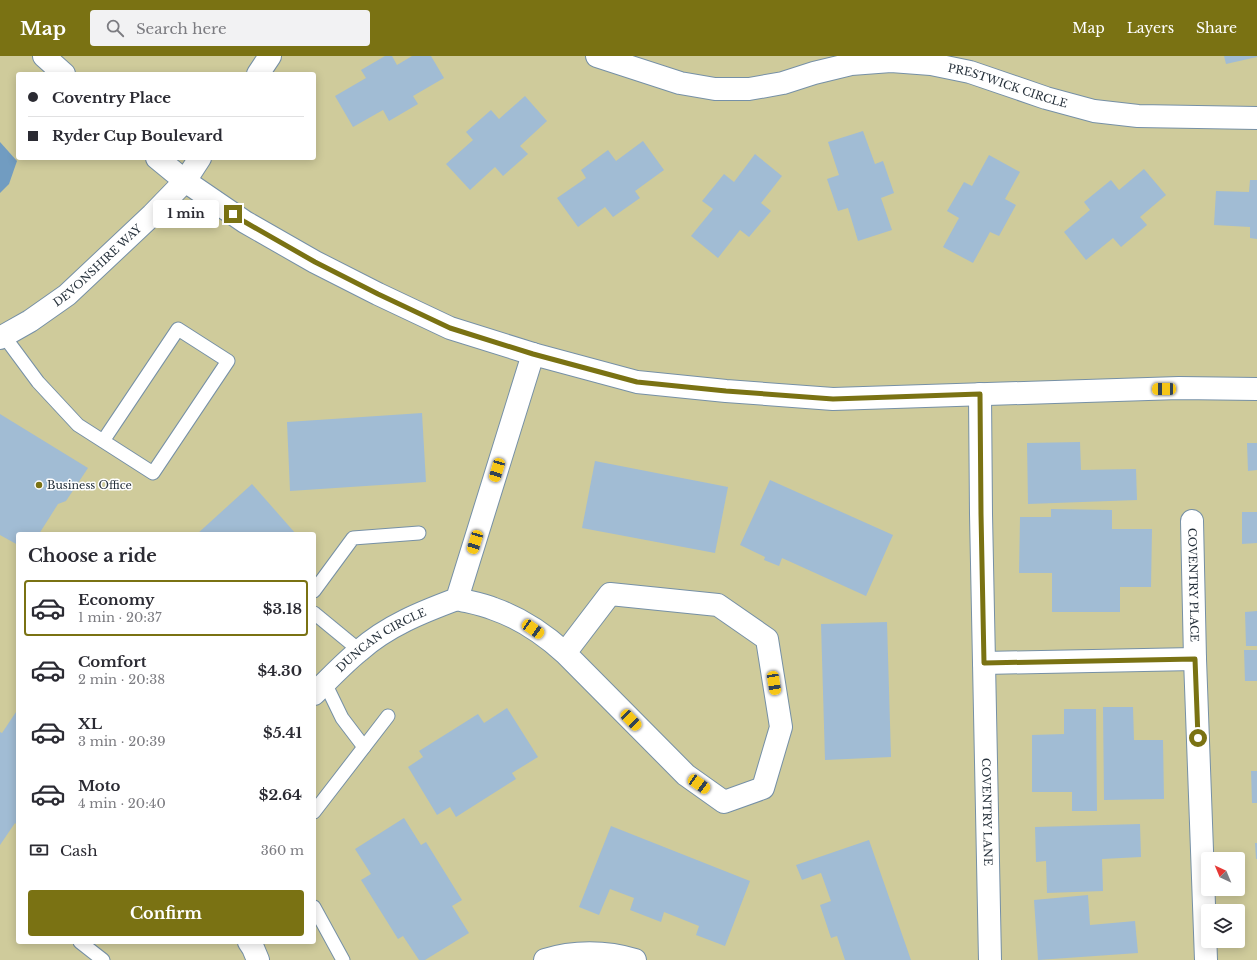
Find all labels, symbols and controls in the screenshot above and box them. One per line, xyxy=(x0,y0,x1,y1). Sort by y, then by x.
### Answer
search box xyxy=(90,10,370,46)
text: Map xyxy=(20,17,66,40)
icon: search xyxy=(104,17,126,39)
text: Search here xyxy=(136,19,227,38)
text: Map xyxy=(1072,19,1105,37)
text: Layers xyxy=(1127,19,1174,37)
text: Share xyxy=(1196,19,1237,37)
street label: PRESTWICK CIRCLE xyxy=(947,61,1069,110)
text: Coventry Place xyxy=(52,88,171,107)
text: Ryder Cup Boulevard xyxy=(52,126,223,145)
callout: 1 min xyxy=(153,200,219,228)
text: 1 min xyxy=(167,205,205,222)
route end xyxy=(224,205,242,223)
street label: DEVONSHIRE WAY xyxy=(50,221,145,310)
car xyxy=(1152,383,1176,395)
car xyxy=(488,457,506,483)
place label: Business Office xyxy=(47,478,132,492)
marker: Business Office xyxy=(34,480,44,490)
street label: COVENTRY PLACE xyxy=(1185,528,1202,642)
car xyxy=(466,529,484,555)
text: Choose a ride xyxy=(28,545,157,567)
icon: car xyxy=(30,590,66,626)
text: Economy xyxy=(78,590,155,609)
text: $3.18 xyxy=(263,599,302,618)
street label: DUNCAN CIRCLE xyxy=(333,605,428,675)
text: 1 min · 20:37 xyxy=(78,609,162,626)
car xyxy=(520,617,546,641)
icon: car xyxy=(30,652,66,688)
text: Comfort xyxy=(78,652,146,671)
text: $4.30 xyxy=(258,661,302,680)
car xyxy=(766,670,782,696)
text: 2 min · 20:38 xyxy=(78,671,165,688)
car xyxy=(618,707,644,733)
icon: car xyxy=(30,714,66,750)
text: XL xyxy=(78,714,102,733)
text: $5.41 xyxy=(263,723,302,742)
route start xyxy=(1189,729,1207,747)
text: 3 min · 20:39 xyxy=(78,733,166,750)
street label: COVENTRY LANE xyxy=(979,758,995,866)
car xyxy=(686,772,712,796)
icon: car xyxy=(30,776,66,812)
text: Moto xyxy=(78,776,120,795)
text: $2.64 xyxy=(259,785,302,804)
text: 4 min · 20:40 xyxy=(78,795,166,812)
icon: cash xyxy=(28,839,50,861)
text: Cash xyxy=(60,841,97,860)
text: 360 m xyxy=(261,842,304,859)
north arrow xyxy=(1201,852,1245,896)
map controls xyxy=(1201,852,1245,948)
button: Confirm xyxy=(28,890,304,936)
button: layers xyxy=(1201,904,1245,948)

